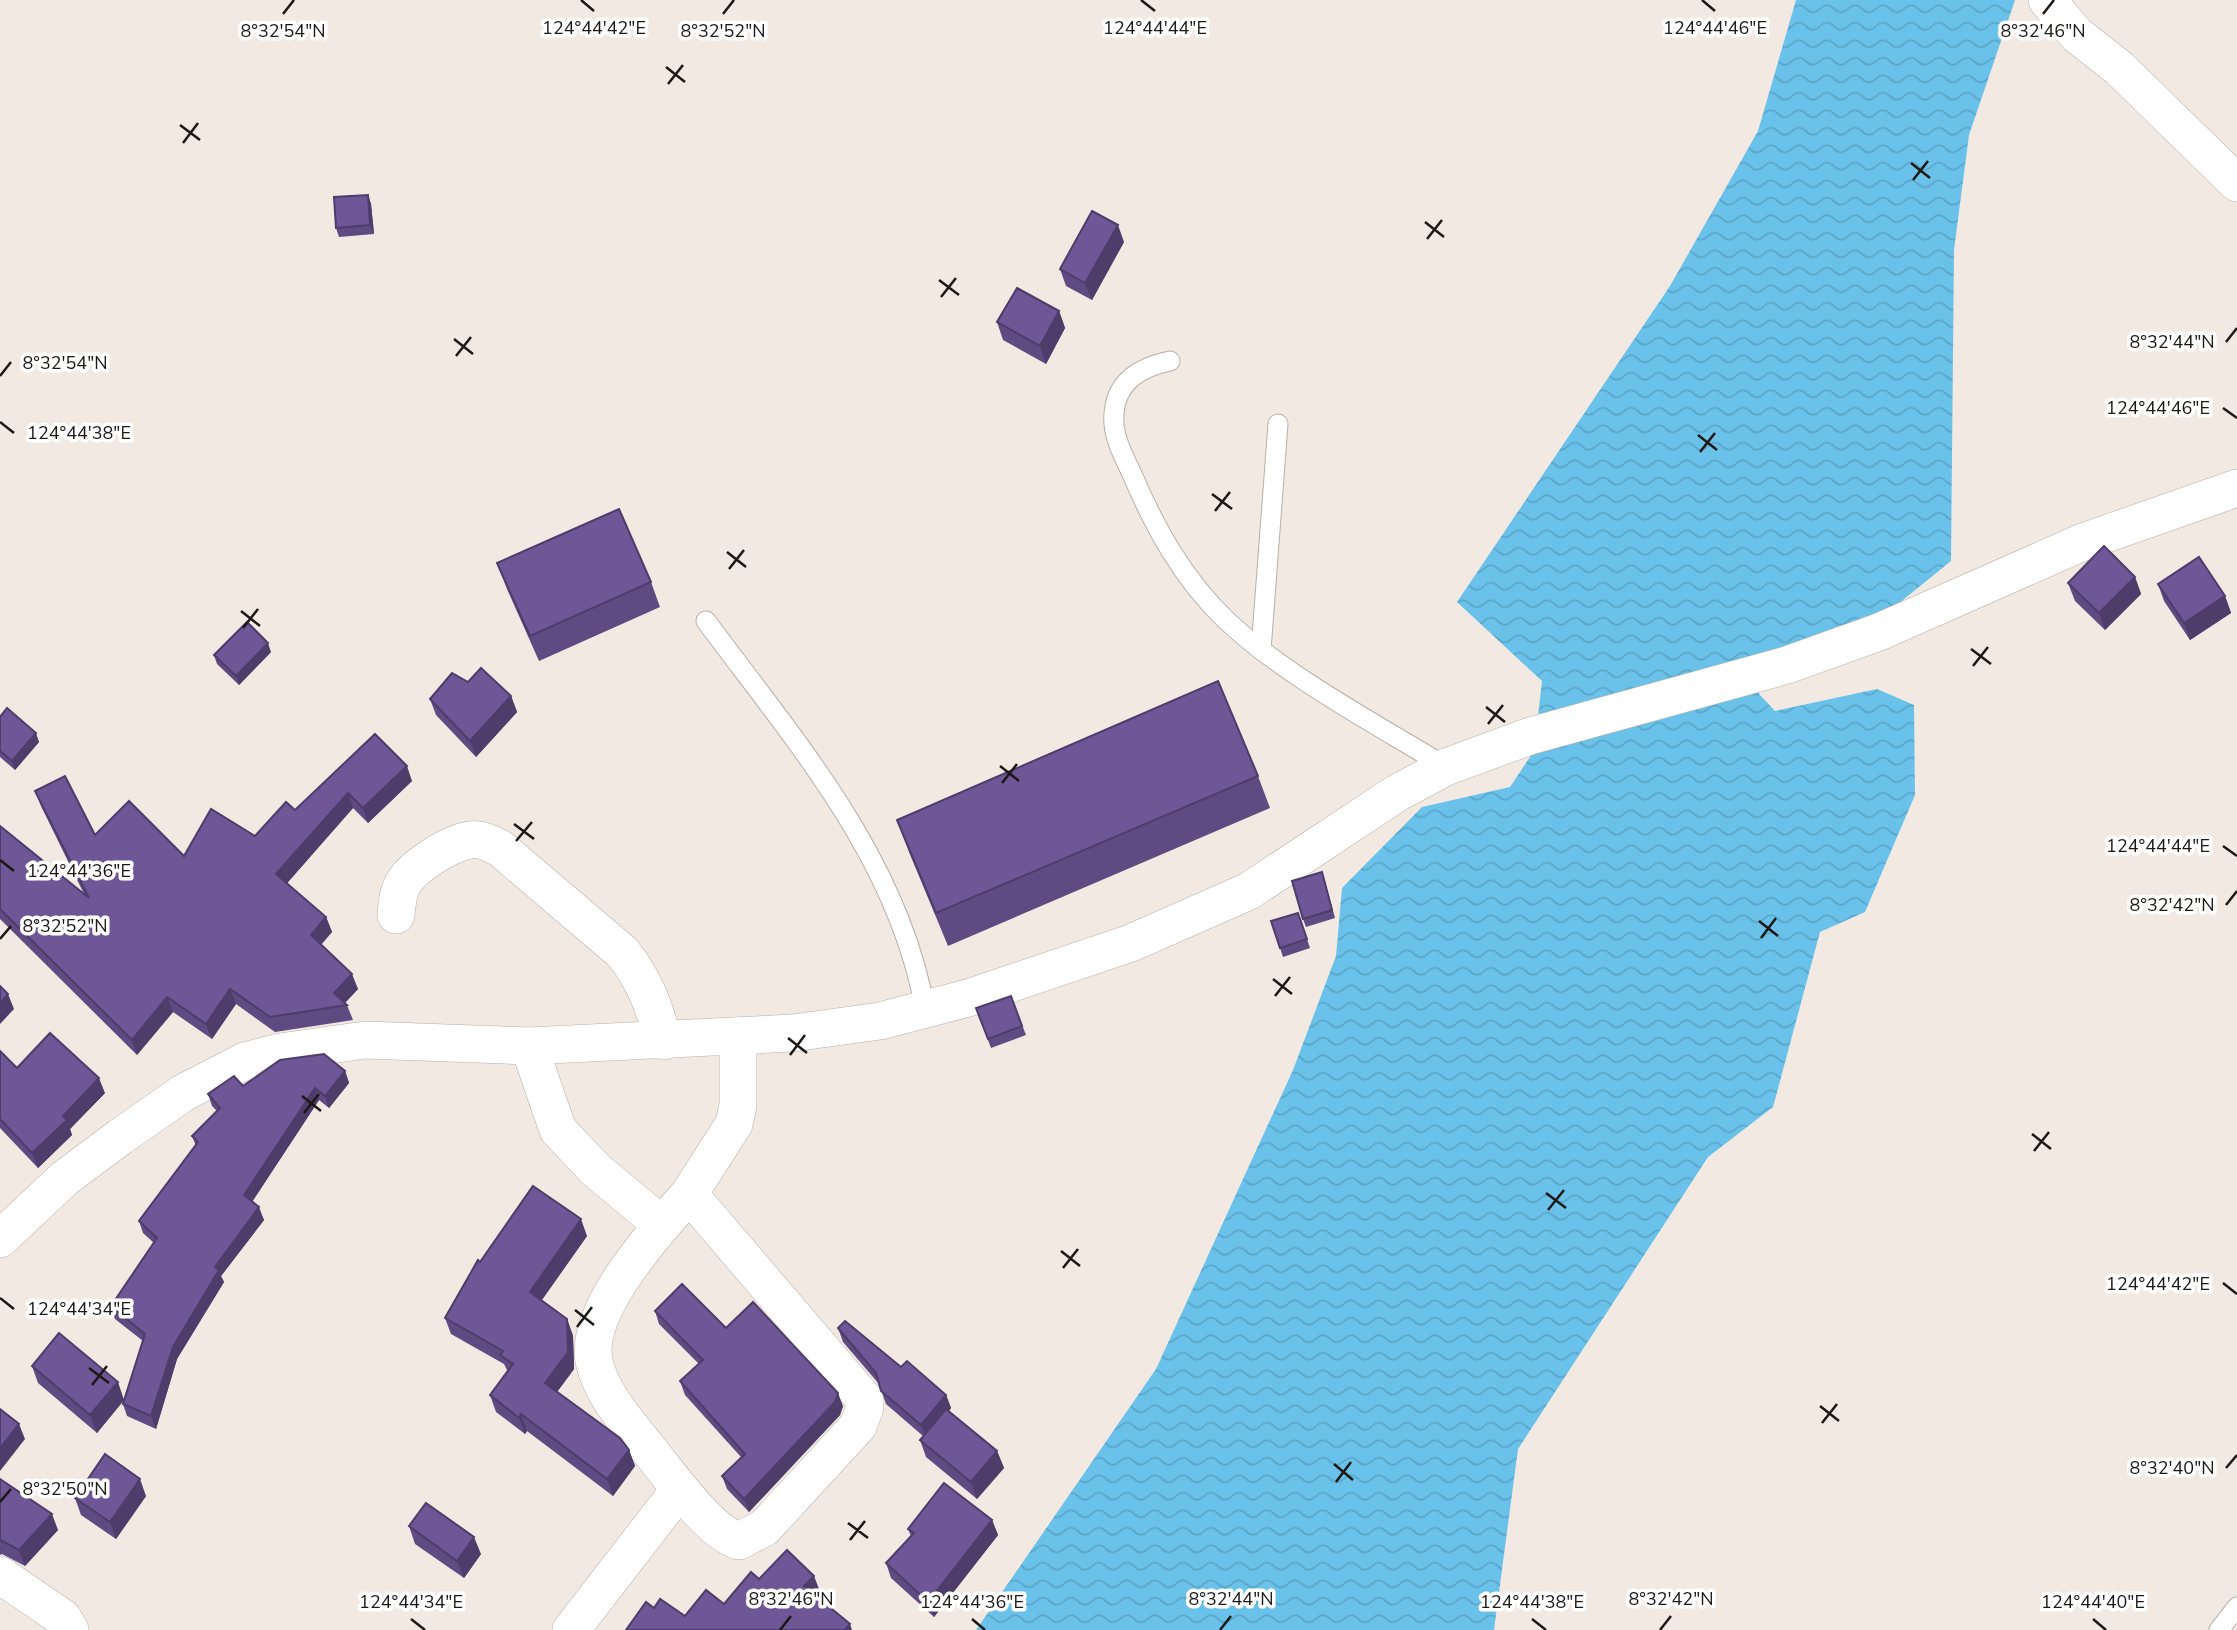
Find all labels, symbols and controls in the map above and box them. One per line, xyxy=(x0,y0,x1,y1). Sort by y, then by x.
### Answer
text: 124°44'42"E xyxy=(542,16,646,40)
text: 124°44'44"E xyxy=(1103,16,1207,40)
text: 124°44'46"E xyxy=(1663,16,1767,40)
text: 8°32'54"N xyxy=(240,19,326,43)
text: 8°32'52"N xyxy=(680,19,766,43)
text: 8°32'46"N xyxy=(2000,19,2086,43)
text: 8°32'44"N xyxy=(2129,330,2215,354)
text: 8°32'54"N xyxy=(22,351,108,375)
text: 124°44'46"E xyxy=(2106,396,2210,420)
text: 124°44'38"E xyxy=(27,421,131,445)
text: 124°44'44"E xyxy=(2106,834,2210,858)
text: 124°44'36"E xyxy=(27,859,131,883)
text: 8°32'42"N xyxy=(2129,893,2215,917)
text: 8°32'52"N xyxy=(22,914,108,938)
text: 124°44'42"E xyxy=(2106,1272,2210,1296)
text: 124°44'34"E xyxy=(27,1297,131,1321)
text: 8°32'40"N xyxy=(2129,1456,2215,1480)
text: 8°32'50"N xyxy=(22,1477,108,1501)
text: 8°32'46"N xyxy=(748,1587,834,1611)
text: 8°32'44"N xyxy=(1188,1587,1274,1611)
text: 8°32'42"N xyxy=(1628,1587,1714,1611)
text: 124°44'34"E xyxy=(359,1590,463,1614)
text: 124°44'36"E xyxy=(920,1590,1024,1614)
text: 124°44'38"E xyxy=(1480,1590,1584,1614)
text: 124°44'40"E xyxy=(2041,1590,2145,1614)

